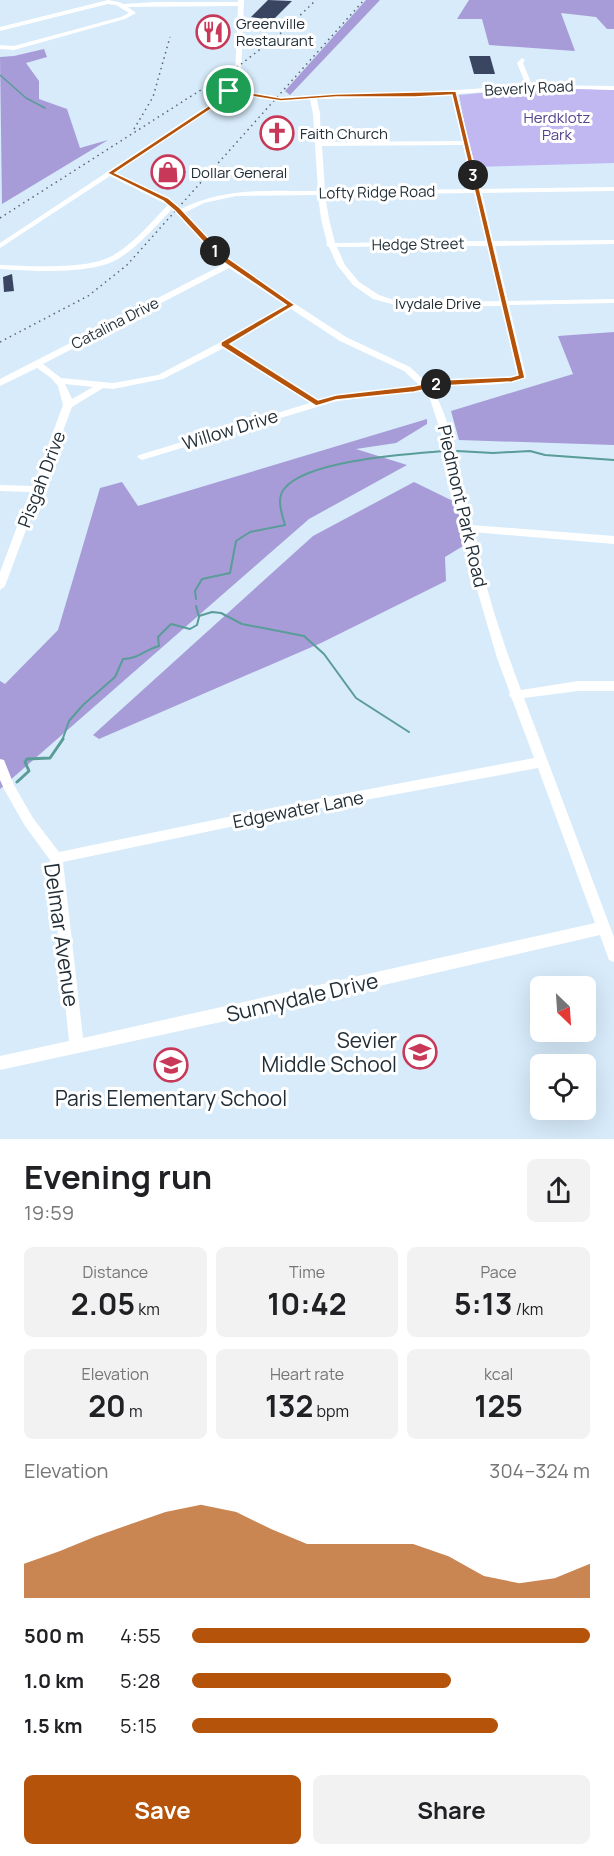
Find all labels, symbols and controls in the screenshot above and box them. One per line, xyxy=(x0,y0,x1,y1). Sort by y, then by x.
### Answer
place label: Greenville Restaurant xyxy=(236,13,314,51)
restaurant icon: Greenville Restaurant xyxy=(195,14,231,50)
pin xyxy=(203,65,254,116)
icon: arrive xyxy=(212,74,245,107)
street label: Beverly Road xyxy=(484,75,574,101)
park label: Herdklotz Park xyxy=(524,107,591,145)
church icon: Faith Church xyxy=(259,115,295,151)
place label: Faith Church xyxy=(300,123,388,144)
shop icon: Dollar General xyxy=(150,154,186,190)
pin: 3 xyxy=(458,160,488,190)
place label: Dollar General xyxy=(191,162,287,183)
text: 3 xyxy=(468,164,478,186)
street label: Lofty Ridge Road xyxy=(319,180,435,204)
street label: Hedge Street xyxy=(372,233,464,255)
pin: 1 xyxy=(200,236,230,266)
text: 1 xyxy=(211,240,219,262)
street label: Catalina Drive xyxy=(68,292,163,354)
street label: Ivydale Drive xyxy=(395,293,481,314)
pin: 2 xyxy=(421,369,451,399)
text: 2 xyxy=(431,373,441,395)
street label: Willow Drive xyxy=(179,403,281,455)
street label: Piedmont Park Road xyxy=(433,423,493,589)
street label: Pisgah Drive xyxy=(12,427,70,531)
street label: Edgewater Lane xyxy=(231,785,365,833)
street label: Delmar Avenue xyxy=(38,862,86,1008)
street label: Sunnydale Drive xyxy=(223,966,381,1028)
north arrow xyxy=(530,976,596,1042)
map controls xyxy=(530,976,596,1120)
place label: Sevier Middle School xyxy=(261,1026,397,1078)
school or university icon: Sevier Middle School xyxy=(402,1034,438,1070)
school or university icon: Paris Elementary School xyxy=(153,1047,189,1083)
button: locate xyxy=(530,1054,596,1120)
place label: Paris Elementary School xyxy=(55,1084,287,1112)
text: Evening run xyxy=(24,1154,212,1199)
button: share xyxy=(527,1159,590,1222)
text: 19:59 xyxy=(24,1199,74,1226)
text: Distance xyxy=(83,1261,148,1283)
text: Time xyxy=(289,1261,325,1283)
text: Pace xyxy=(481,1261,517,1283)
text: 2.05 xyxy=(71,1283,135,1324)
text: 10:42 xyxy=(267,1283,347,1324)
text: 5:13 xyxy=(454,1283,512,1324)
text: km xyxy=(135,1298,160,1320)
text: /km xyxy=(512,1298,543,1320)
text: Elevation xyxy=(82,1363,149,1385)
text: Heart rate xyxy=(270,1363,344,1385)
text: kcal xyxy=(484,1363,513,1385)
text: 20 xyxy=(88,1385,126,1426)
text: 132 xyxy=(265,1385,313,1426)
text: 125 xyxy=(474,1385,523,1426)
text: m xyxy=(126,1400,143,1422)
text: bpm xyxy=(313,1400,349,1422)
text: Elevation xyxy=(24,1457,108,1484)
text: 304–324 m xyxy=(489,1457,590,1484)
text: 500 m xyxy=(24,1622,84,1649)
text: 4:55 xyxy=(120,1622,161,1649)
text: 1.0 km xyxy=(24,1667,84,1694)
text: 5:28 xyxy=(120,1667,161,1694)
text: 1.5 km xyxy=(24,1712,83,1739)
text: 5:15 xyxy=(120,1712,157,1739)
button: Save xyxy=(24,1775,301,1844)
button: Share xyxy=(313,1775,590,1844)

